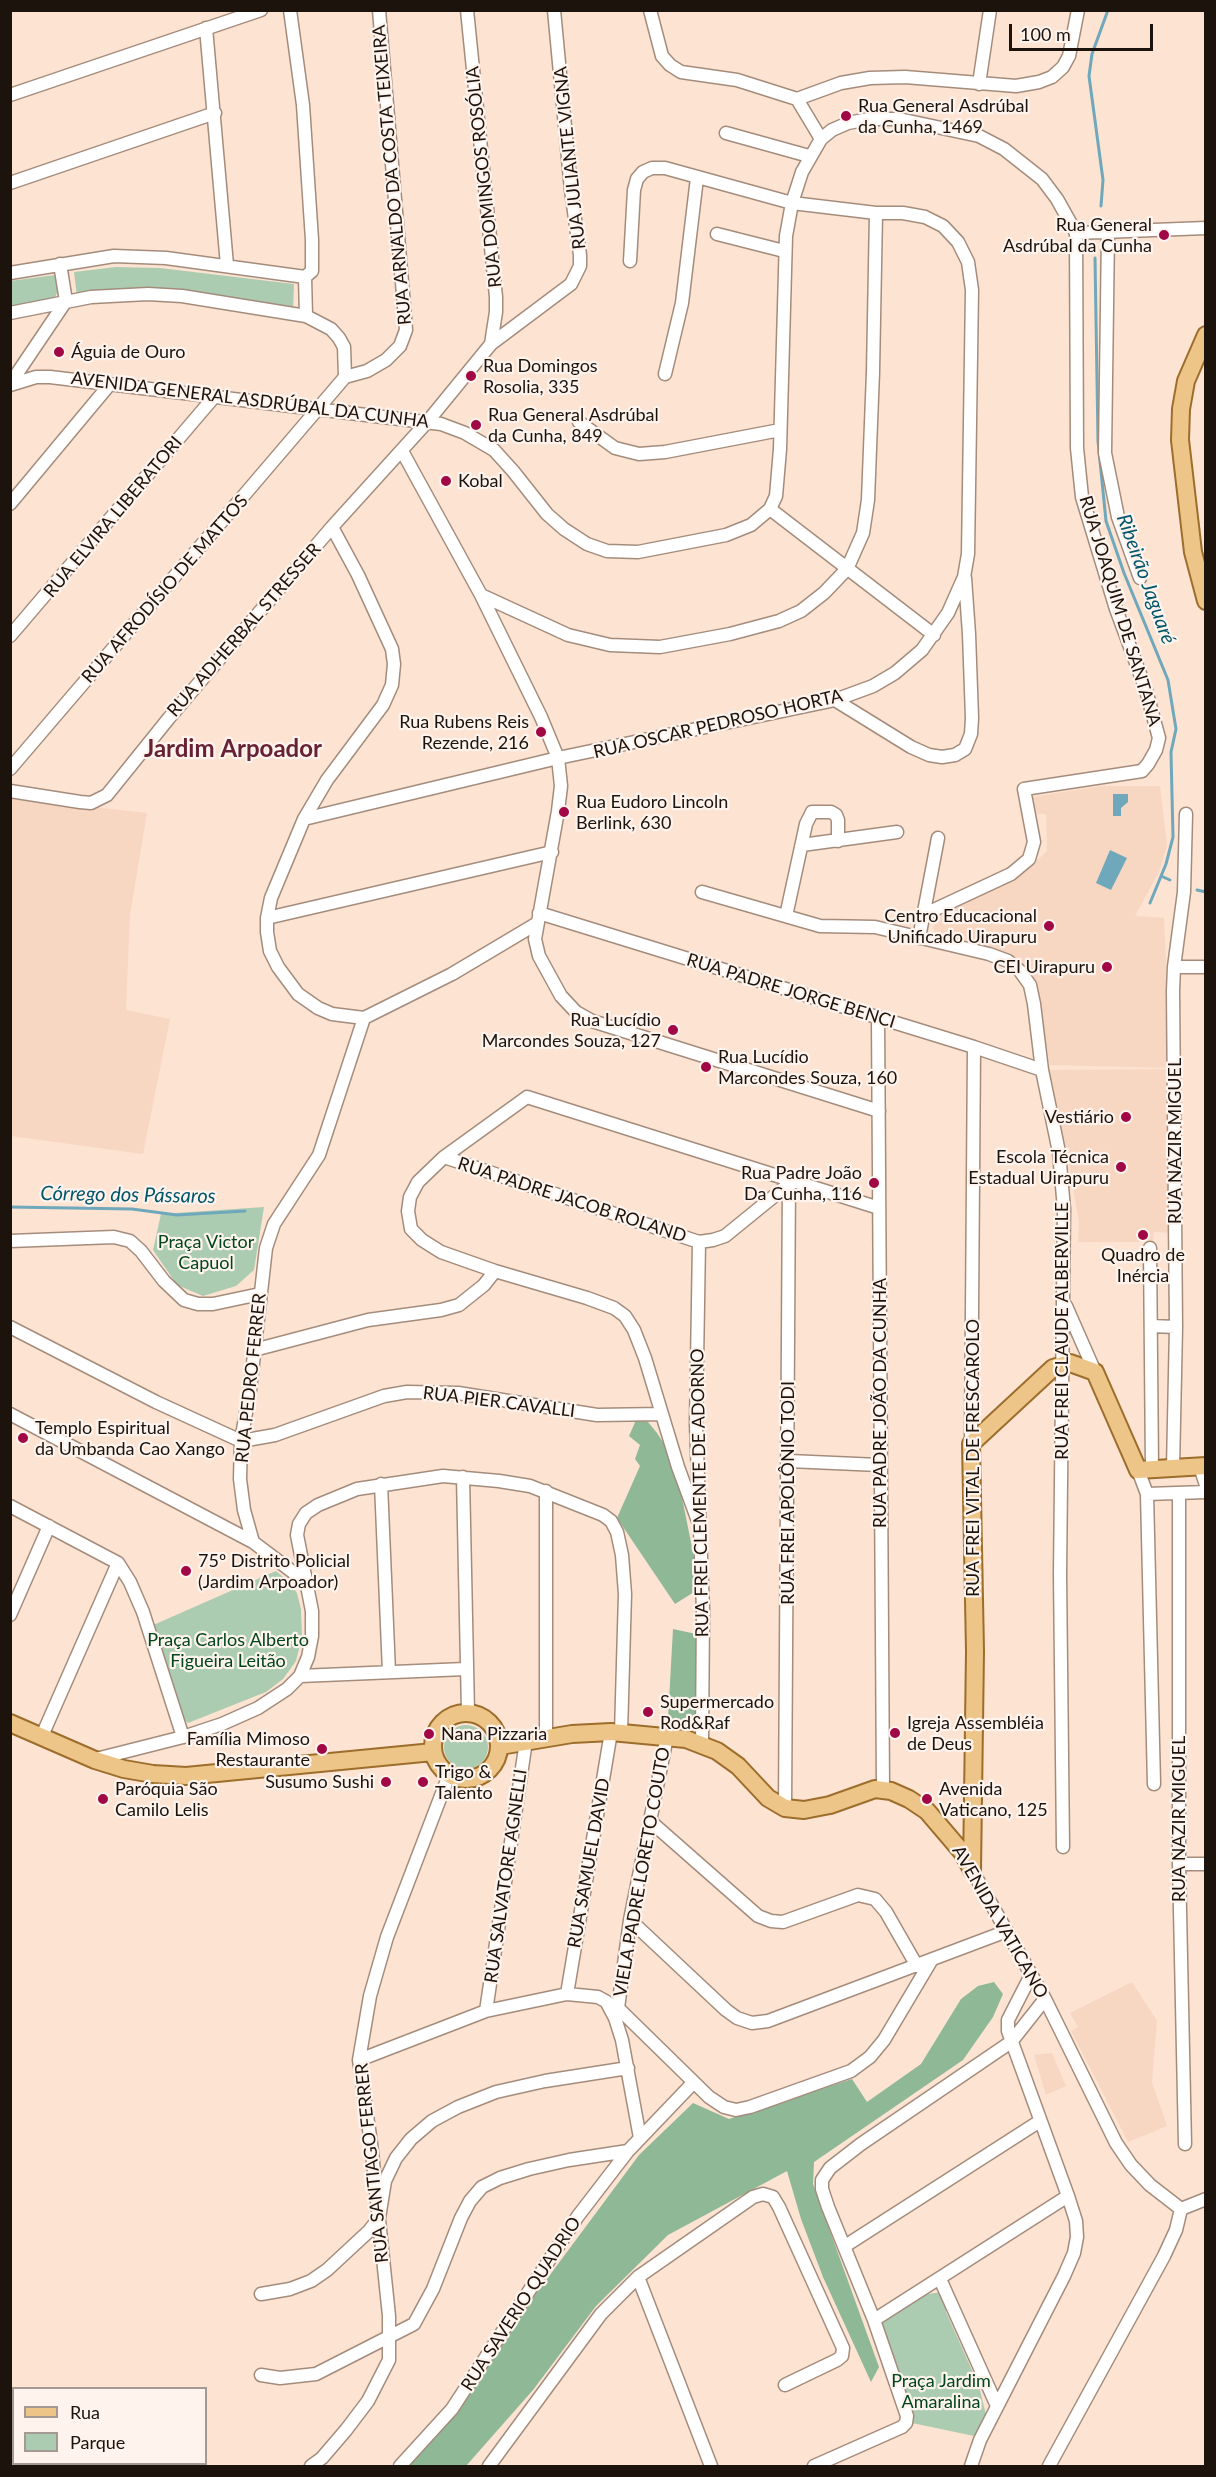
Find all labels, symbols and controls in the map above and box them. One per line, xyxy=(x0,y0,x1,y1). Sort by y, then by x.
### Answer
scale bar xyxy=(1012,12,1156,50)
text: 100 m xyxy=(1020,23,1071,45)
street label: RUA ARNALDO DA COSTA TEIXEIRA xyxy=(368,24,416,326)
street label: RUA DOMINGOS ROSÓLIA xyxy=(462,65,506,289)
street label: RUA JULIANTE VIGNA xyxy=(550,65,590,251)
place label: Rua General Asdrúbal da Cunha, 1469 xyxy=(858,95,1029,138)
marker: Rua General Asdrúbal da Cunha, 1469 xyxy=(839,109,853,123)
place label: Rua General Asdrúbal da Cunha xyxy=(1003,214,1152,256)
marker: Rua General Asdrúbal da Cunha xyxy=(1157,228,1171,242)
place label: Águia de Ouro xyxy=(71,341,185,363)
marker: Águia de Ouro xyxy=(52,345,66,359)
place label: Rua Domingos Rosolia, 335 xyxy=(483,355,598,398)
street label: AVENIDA GENERAL ASDRÚBAL DA CUNHA xyxy=(70,367,430,433)
marker: Rua Domingos Rosolia, 335 xyxy=(464,369,478,383)
place label: Rua General Asdrúbal da Cunha, 849 xyxy=(488,404,659,446)
marker: Rua General Asdrúbal da Cunha, 849 xyxy=(469,418,483,432)
street label: RUA ELVIRA LIBERATORI xyxy=(39,432,187,602)
place label: Kobal xyxy=(458,470,503,492)
marker: Kobal xyxy=(439,474,453,488)
street label: RUA AFRODÍSIO DE MATTOS xyxy=(77,490,253,688)
street label: RUA JOAQUIM DE SANTANA xyxy=(1075,493,1165,729)
water label: Ribeirão Jaguaré xyxy=(1111,511,1181,647)
street label: RUA ADHERBAL STRESSER xyxy=(163,539,325,721)
street label: RUA OSCAR PEDROSO HORTA xyxy=(591,685,845,763)
place label: Rua Rubens Reis Rezende, 216 xyxy=(399,711,529,754)
marker: Rua Rubens Reis Rezende, 216 xyxy=(534,725,548,739)
district label: Jardim Arpoador xyxy=(144,735,322,763)
place label: Rua Eudoro Lincoln Berlink, 630 xyxy=(576,791,728,834)
marker: Rua Eudoro Lincoln Berlink, 630 xyxy=(557,805,571,819)
place label: Centro Educacional Unificado Uirapuru xyxy=(884,905,1037,948)
marker: Centro Educacional Unificado Uirapuru xyxy=(1042,919,1056,933)
street label: RUA PADRE JORGE BENCI xyxy=(684,949,898,1033)
place label: CEI Uirapuru xyxy=(993,956,1095,978)
marker: CEI Uirapuru xyxy=(1100,960,1114,974)
place label: Rua Lucídio Marcondes Souza, 127 xyxy=(482,1009,661,1052)
marker: Rua Lucídio Marcondes Souza, 127 xyxy=(666,1023,680,1037)
place label: Rua Lucídio Marcondes Souza, 160 xyxy=(718,1046,897,1088)
street label: RUA NAZIR MIGUEL xyxy=(1164,1058,1186,1224)
marker: Rua Lucídio Marcondes Souza, 160 xyxy=(699,1060,713,1074)
place label: Vestiário xyxy=(1045,1106,1114,1128)
marker: Vestiário xyxy=(1119,1110,1133,1124)
place label: Escola Técnica Estadual Uirapuru xyxy=(968,1146,1109,1188)
street label: RUA PADRE JACOB ROLAND xyxy=(455,1153,689,1247)
marker: Escola Técnica Estadual Uirapuru xyxy=(1114,1160,1128,1174)
place label: Rua Padre João Da Cunha, 116 xyxy=(741,1162,862,1204)
marker: Rua Padre João Da Cunha, 116 xyxy=(867,1176,881,1190)
water label: Córrego dos Pássaros xyxy=(40,1181,216,1209)
street label: RUA FREI CLAUDE ALBERVILLE xyxy=(1051,1202,1073,1460)
marker: Quadro de Inércia xyxy=(1136,1228,1150,1242)
park label: Praça Victor Capuol xyxy=(158,1231,254,1274)
place label: Quadro de Inércia xyxy=(1101,1244,1185,1286)
street label: RUA PADRE JOÃO DA CUNHA xyxy=(869,1278,891,1528)
street label: RUA PEDRO FERRER xyxy=(231,1292,271,1464)
street label: RUA FREI VITAL DE FRESCAROLO xyxy=(962,1319,984,1597)
street label: RUA FREI CLEMENTE DE ADORNO xyxy=(687,1348,713,1638)
street label: RUA FREI APOLÔNIO TODI xyxy=(777,1381,799,1605)
street label: RUA PIER CAVALLI xyxy=(422,1382,576,1422)
place label: Templo Espiritual da Umbanda Cao Xango xyxy=(35,1417,225,1460)
marker: Templo Espiritual da Umbanda Cao Xango xyxy=(16,1431,30,1445)
place label: 75º Distrito Policial (Jardim Arpoador) xyxy=(198,1550,350,1592)
marker: 75º Distrito Policial (Jardim Arpoador) xyxy=(179,1564,193,1578)
park label: Praça Carlos Alberto Figueira Leitão xyxy=(147,1629,309,1672)
place label: Supermercado Rod&Raf xyxy=(660,1691,774,1734)
marker: Supermercado Rod&Raf xyxy=(641,1705,655,1719)
place label: Igreja Assembléia de Deus xyxy=(907,1712,1044,1754)
place label: Nana Pizzaria xyxy=(441,1723,547,1745)
marker: Igreja Assembléia de Deus xyxy=(888,1726,902,1740)
marker: Nana Pizzaria xyxy=(422,1727,436,1741)
place label: Família Mimoso Restaurante xyxy=(187,1728,310,1770)
street label: RUA NAZIR MIGUEL xyxy=(1168,1736,1190,1902)
marker: Família Mimoso Restaurante xyxy=(315,1742,329,1756)
street label: VIELA PADRE LORETO COUTO xyxy=(609,1745,675,1999)
place label: Trigo & Talento xyxy=(435,1761,493,1804)
street label: RUA SALVATORE AGNELLI xyxy=(480,1768,532,1984)
place label: Susumo Sushi xyxy=(265,1771,374,1793)
marker: Susumo Sushi xyxy=(379,1775,393,1789)
marker: Trigo & Talento xyxy=(416,1775,430,1789)
street label: RUA SAMUEL DAVID xyxy=(563,1776,615,1950)
place label: Paróquia São Camilo Lelis xyxy=(115,1778,218,1820)
place label: Avenida Vaticano, 125 xyxy=(939,1778,1048,1820)
marker: Paróquia São Camilo Lelis xyxy=(96,1792,110,1806)
marker: Avenida Vaticano, 125 xyxy=(920,1792,934,1806)
street label: AVENIDA VATICANO xyxy=(947,1842,1053,2002)
street label: RUA SANTIAGO FERRER xyxy=(351,2062,393,2264)
street label: RUA SAVERIO QUADRIO xyxy=(457,2213,585,2395)
park label: Praça Jardim Amaralina xyxy=(891,2370,991,2412)
legend xyxy=(12,2387,207,2465)
text: Rua xyxy=(70,2401,100,2423)
text: Parque xyxy=(70,2431,125,2453)

